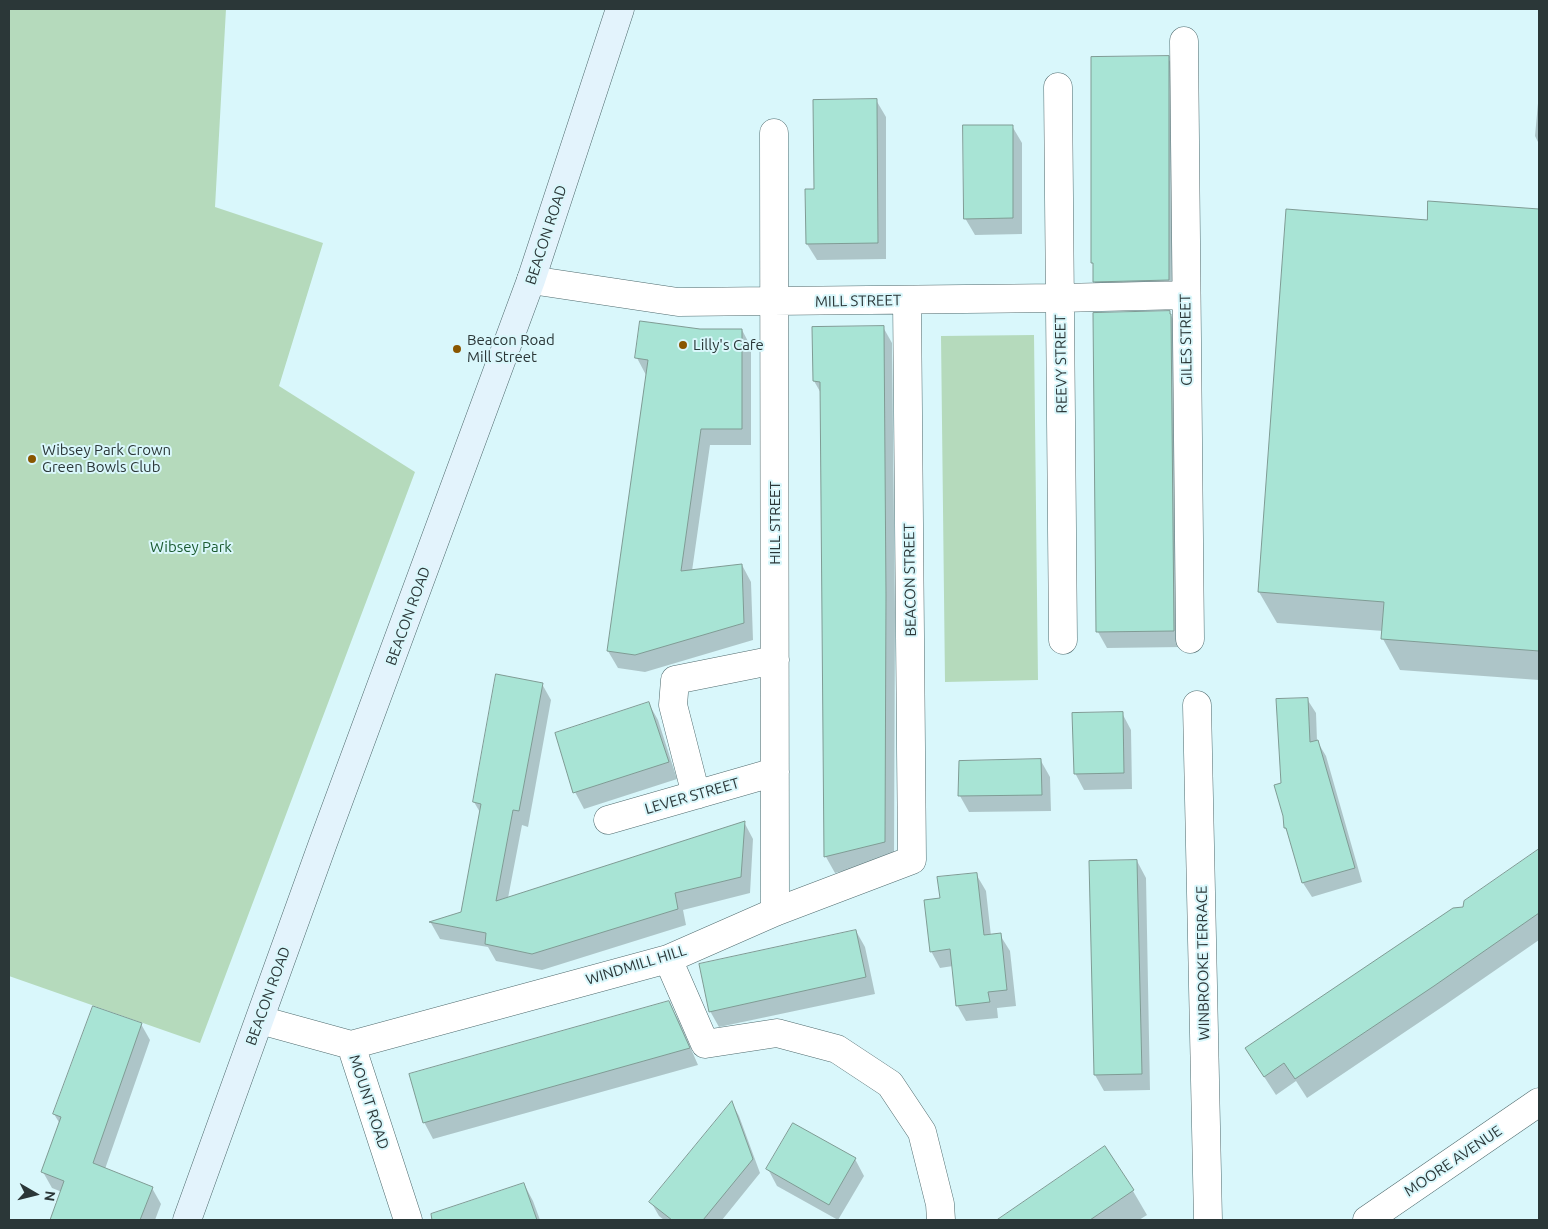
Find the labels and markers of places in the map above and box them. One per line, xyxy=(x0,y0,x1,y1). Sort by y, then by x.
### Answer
place label: Beacon Road Mill Street xyxy=(467,331,555,366)
place label: Lilly's Cafe xyxy=(693,336,764,354)
marker: Lilly's Cafe xyxy=(677,339,689,351)
marker: Beacon Road Mill Street xyxy=(451,343,463,355)
place label: Wibsey Park Crown Green Bowls Club xyxy=(42,441,171,476)
marker: Wibsey Park Crown Green Bowls Club xyxy=(26,453,38,465)

